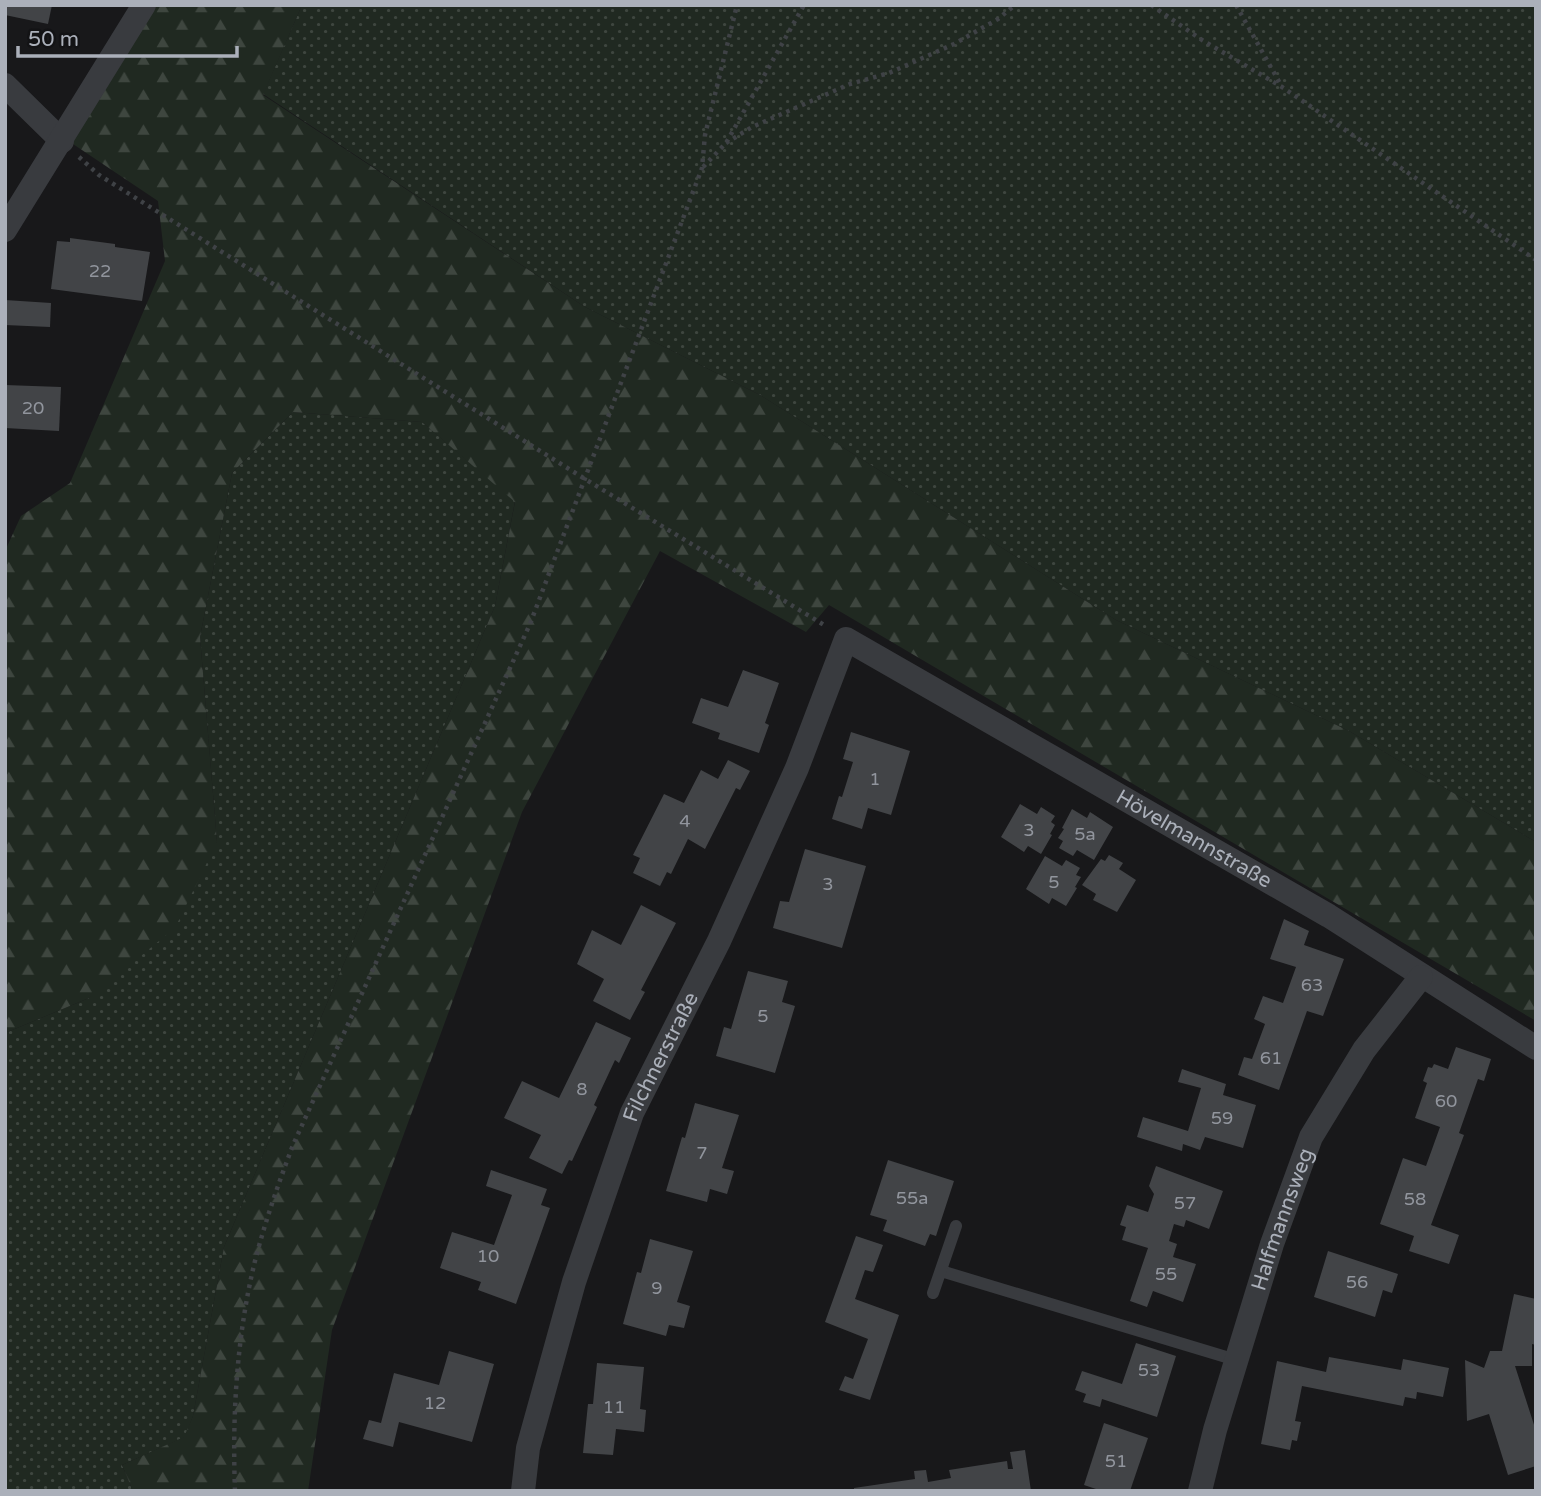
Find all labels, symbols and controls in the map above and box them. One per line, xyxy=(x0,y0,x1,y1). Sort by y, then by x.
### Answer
scale bar xyxy=(18,14,236,58)
text: 50 m xyxy=(28,27,79,52)
house number: 22 xyxy=(89,260,111,282)
house number: 20 xyxy=(22,397,44,419)
house number: 1 xyxy=(869,768,881,790)
street label: Hövelmannstraße xyxy=(1111,785,1276,894)
house number: 4 xyxy=(679,810,691,832)
house number: 3 xyxy=(1023,819,1035,841)
house number: 5a xyxy=(1074,823,1096,845)
house number: 5 xyxy=(1048,871,1060,893)
house number: 3 xyxy=(822,873,834,895)
house number: 63 xyxy=(1301,974,1323,996)
street label: Filchnerstraße xyxy=(618,988,704,1125)
house number: 5 xyxy=(757,1005,769,1027)
house number: 61 xyxy=(1260,1047,1282,1069)
house number: 8 xyxy=(576,1078,588,1100)
house number: 60 xyxy=(1435,1090,1457,1112)
house number: 59 xyxy=(1211,1107,1233,1129)
house number: 7 xyxy=(696,1142,708,1164)
street label: Halfmannsweg xyxy=(1246,1145,1319,1294)
house number: 55a xyxy=(896,1187,928,1209)
house number: 58 xyxy=(1404,1188,1426,1210)
house number: 57 xyxy=(1174,1192,1196,1214)
house number: 10 xyxy=(477,1245,499,1267)
house number: 55 xyxy=(1155,1263,1177,1285)
house number: 56 xyxy=(1346,1271,1368,1293)
house number: 9 xyxy=(651,1277,663,1299)
house number: 53 xyxy=(1138,1359,1160,1381)
house number: 12 xyxy=(424,1392,446,1414)
house number: 11 xyxy=(603,1396,625,1418)
house number: 51 xyxy=(1105,1450,1127,1472)

